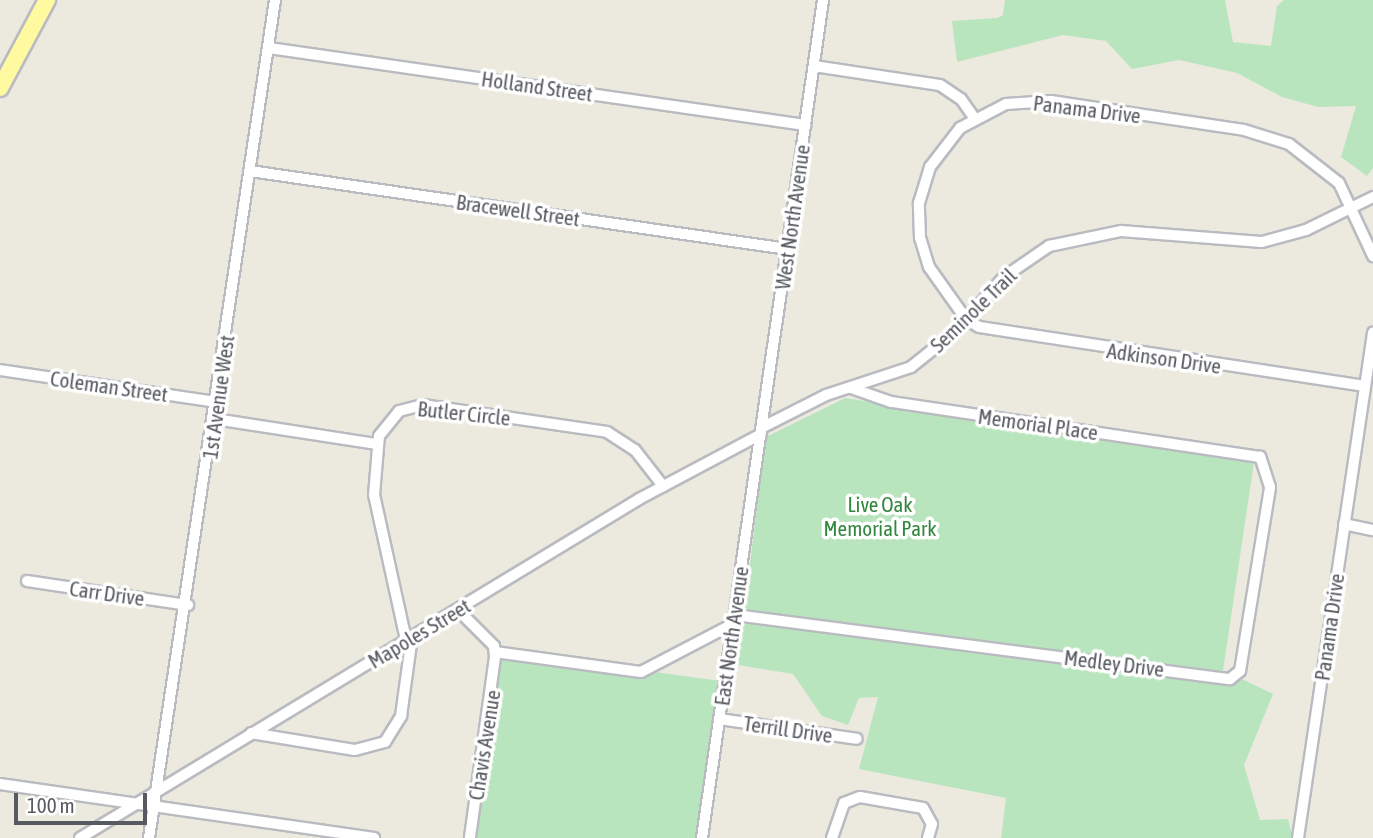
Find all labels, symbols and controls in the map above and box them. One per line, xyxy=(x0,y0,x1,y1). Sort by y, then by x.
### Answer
street label: Holland Street xyxy=(480,66,594,106)
street label: Panama Drive xyxy=(1032,90,1142,128)
street label: West North Avenue xyxy=(769,143,815,291)
street label: Bracewell Street xyxy=(455,189,581,231)
street label: Seminole Trail xyxy=(925,263,1021,357)
street label: 1st Avenue West xyxy=(197,333,239,461)
street label: Adkinson Drive xyxy=(1105,338,1223,378)
street label: Coleman Street xyxy=(49,365,169,407)
street label: Butler Circle xyxy=(416,396,512,430)
street label: Memorial Place xyxy=(976,403,1100,445)
park label: Live Oak Memorial Park xyxy=(824,491,936,541)
street label: East North Avenue xyxy=(709,565,753,707)
street label: Panama Drive xyxy=(1309,572,1349,682)
street label: Carr Drive xyxy=(68,575,146,611)
street label: Mapoles Street xyxy=(363,593,475,673)
street label: Medley Drive xyxy=(1063,644,1165,682)
street label: Chavis Avenue xyxy=(463,688,505,802)
street label: Terrill Drive xyxy=(742,710,834,748)
scale bar xyxy=(18,778,150,822)
text: 100 m xyxy=(27,793,75,817)

